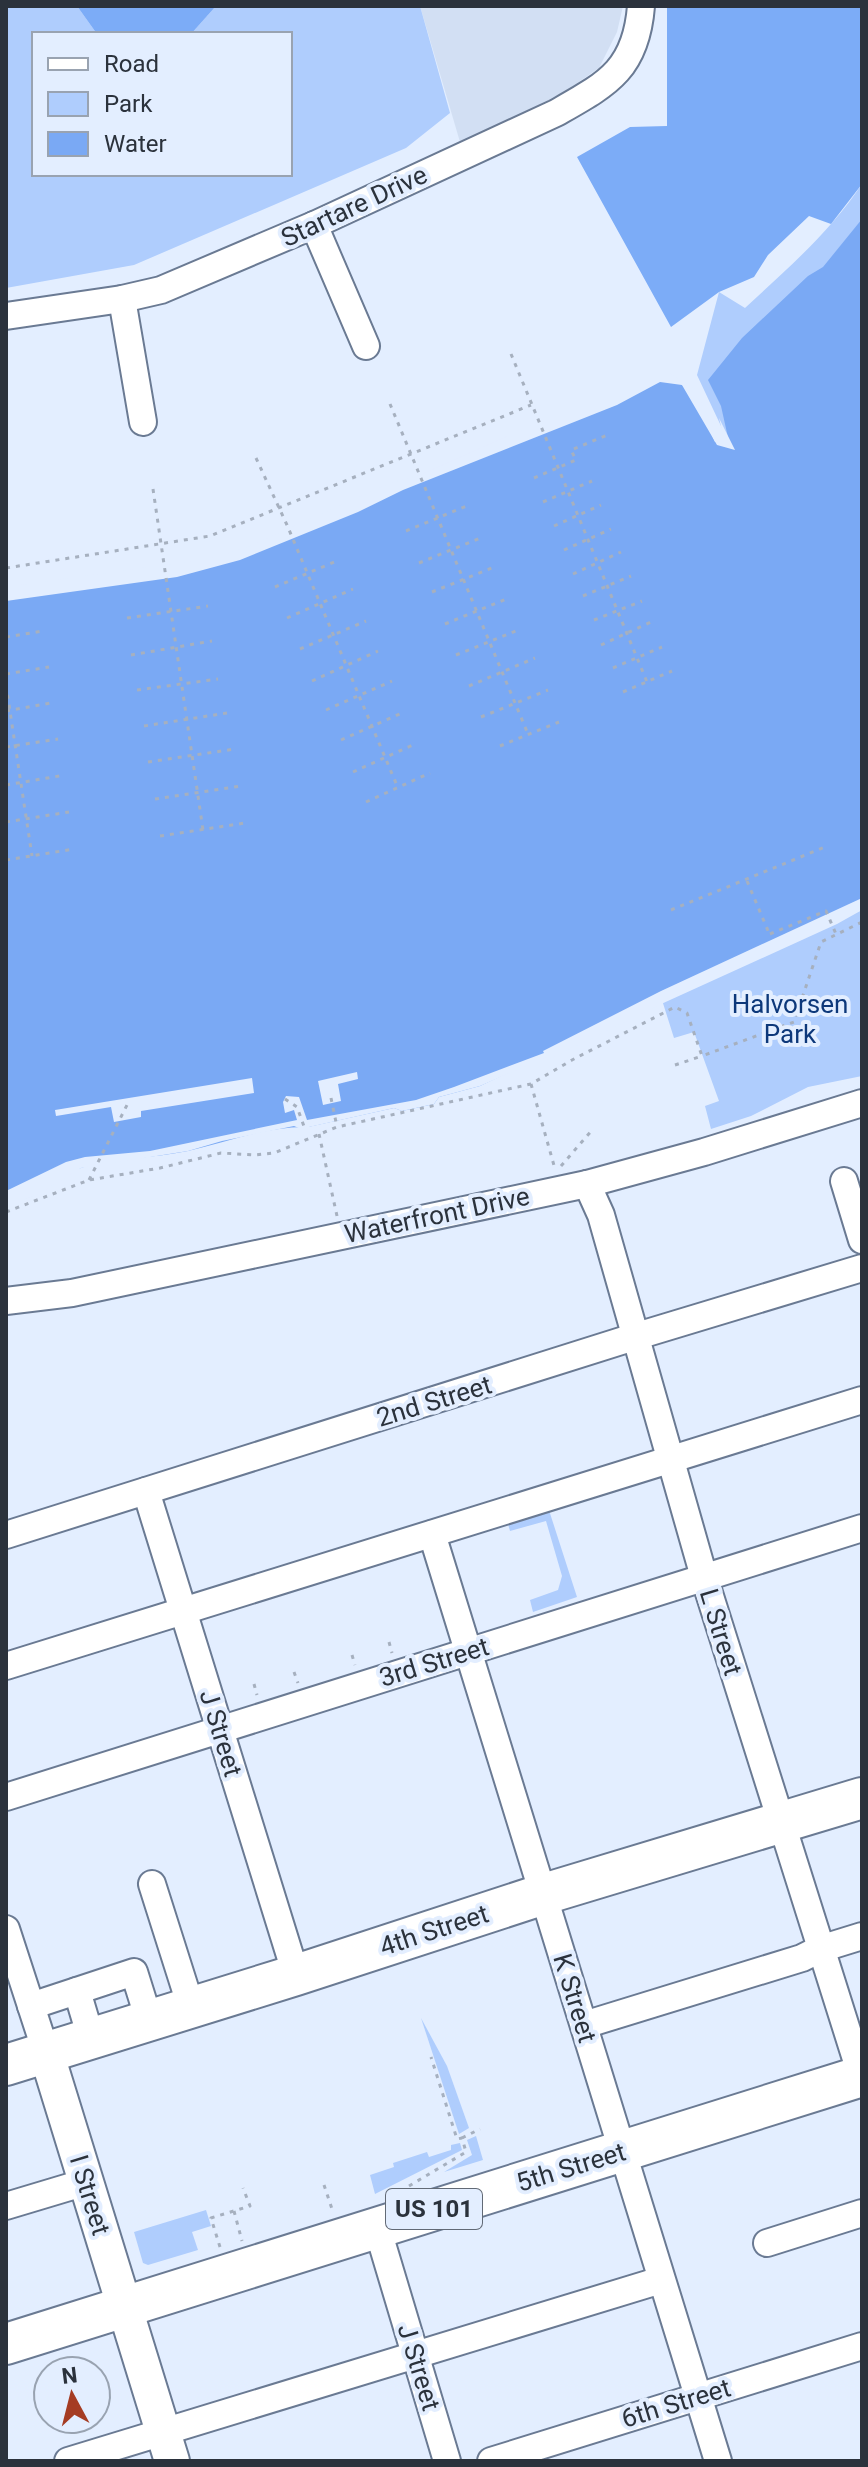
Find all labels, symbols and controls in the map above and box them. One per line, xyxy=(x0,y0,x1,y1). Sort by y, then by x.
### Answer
legend xyxy=(32,32,292,176)
text: Road xyxy=(104,50,159,78)
text: Park xyxy=(104,90,153,118)
text: Water xyxy=(104,130,167,158)
street label: Startare Drive xyxy=(276,159,432,253)
park label: Halvorsen Park xyxy=(732,989,848,1049)
street label: Waterfront Drive xyxy=(342,1181,532,1249)
street label: 2nd Street xyxy=(373,1369,495,1433)
street label: L Street xyxy=(694,1585,748,1679)
street label: 3rd Street xyxy=(376,1631,492,1693)
street label: J Street xyxy=(194,1686,248,1780)
street label: 4th Street xyxy=(376,1898,492,1962)
street label: K Street xyxy=(547,1950,603,2046)
street label: 5th Street xyxy=(513,2136,629,2198)
street label: I Street xyxy=(64,2151,116,2239)
road number: US 101 xyxy=(386,2189,482,2229)
street label: J Street xyxy=(392,2320,446,2414)
north arrow xyxy=(32,2355,112,2435)
text: N xyxy=(60,2362,79,2389)
street label: 6th Street xyxy=(618,2372,734,2434)

